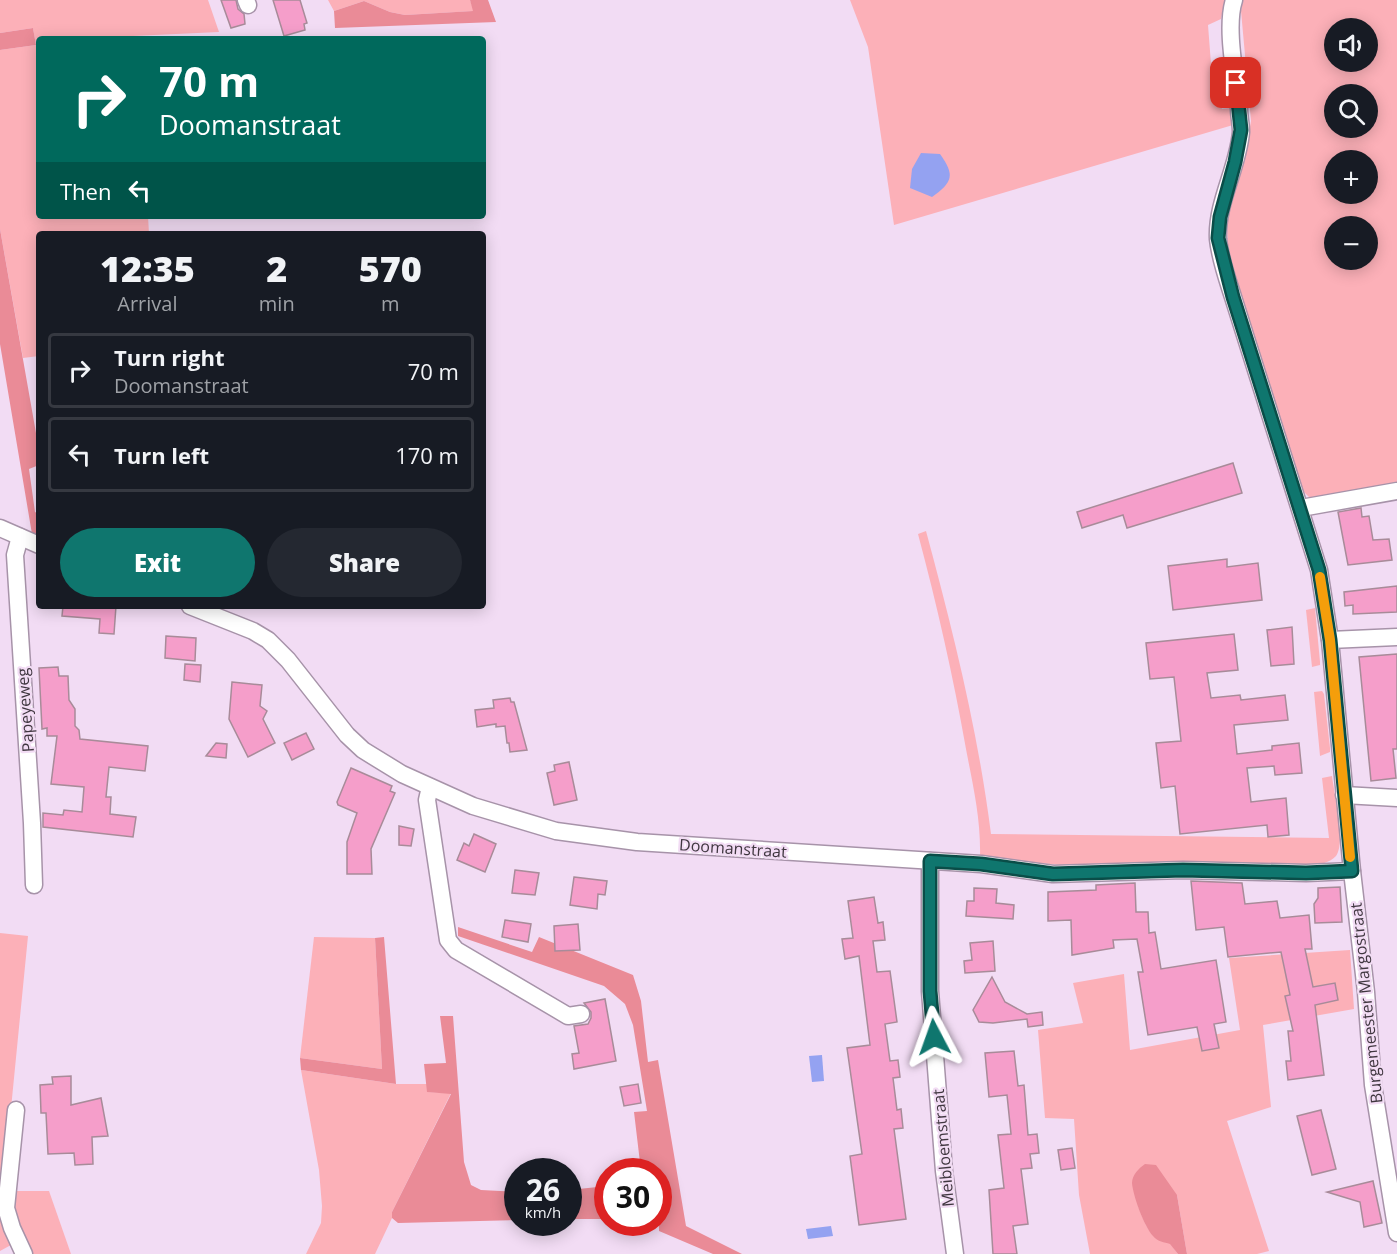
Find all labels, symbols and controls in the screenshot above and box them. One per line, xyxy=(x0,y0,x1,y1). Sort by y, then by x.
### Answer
map controls xyxy=(1324,18,1378,270)
button: sound xyxy=(1324,18,1378,72)
text: 70 m xyxy=(159,52,259,109)
pin xyxy=(1210,57,1261,108)
icon: right xyxy=(60,60,138,138)
icon: arrive xyxy=(1219,66,1252,99)
button: search xyxy=(1324,84,1378,138)
text: Doomanstraat xyxy=(159,106,341,143)
button: + xyxy=(1324,150,1378,204)
icon: left xyxy=(123,174,156,207)
text: Then xyxy=(60,176,111,206)
button: − xyxy=(1324,216,1378,270)
text: 12:35 xyxy=(100,244,195,293)
text: 2 xyxy=(266,244,287,293)
text: 570 xyxy=(359,244,422,293)
text: Arrival xyxy=(117,290,178,317)
text: min xyxy=(259,290,295,317)
text: m xyxy=(381,290,400,317)
text: Turn right xyxy=(114,342,225,372)
icon: right xyxy=(63,354,96,387)
text: 70 m xyxy=(408,356,459,386)
text: Doomanstraat xyxy=(114,372,249,399)
icon: left xyxy=(63,438,96,471)
text: Turn left xyxy=(114,440,209,470)
text: 170 m xyxy=(395,440,459,470)
button: Exit xyxy=(60,528,255,597)
button: Share xyxy=(267,528,462,597)
street label: Papeyeweg xyxy=(11,667,39,753)
street label: Doomanstraat xyxy=(678,833,788,863)
street label: Burgemeester Margostraat xyxy=(1344,901,1387,1104)
position arrow xyxy=(902,1005,966,1069)
street label: Meibloemstraat xyxy=(927,1088,959,1208)
speed limit sign: 30 xyxy=(594,1158,672,1236)
text: 26 xyxy=(526,1169,560,1210)
text: km/h xyxy=(525,1202,561,1222)

